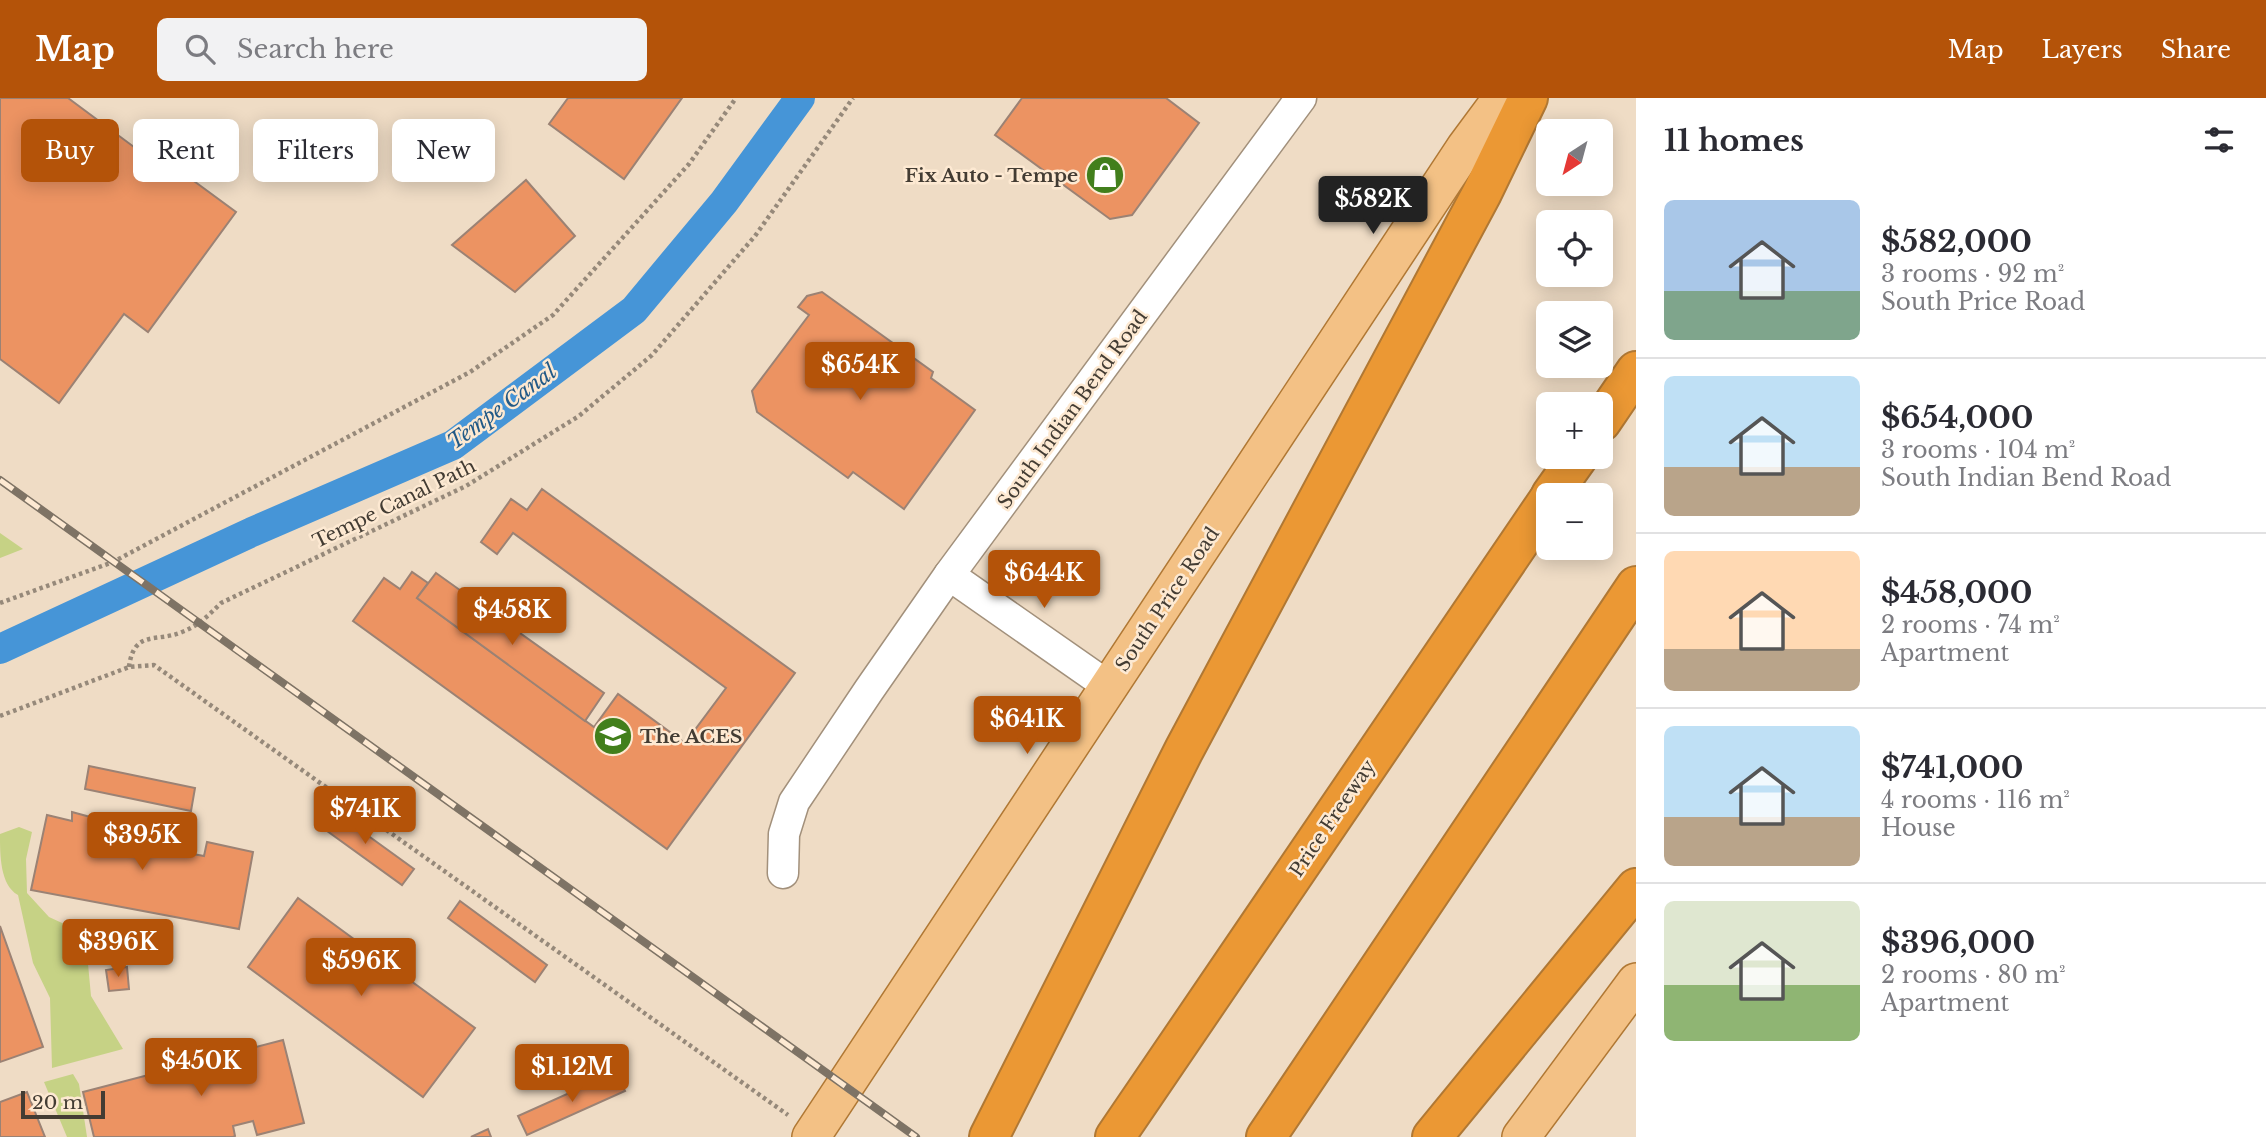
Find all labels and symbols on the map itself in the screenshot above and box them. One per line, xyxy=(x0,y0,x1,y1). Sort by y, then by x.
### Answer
north arrow xyxy=(1536,119,1614,196)
shop icon: Fix Auto - Tempe xyxy=(1084,154,1126,196)
place label: Fix Auto - Tempe xyxy=(905,164,1078,187)
pin: $582K xyxy=(1324,176,1422,236)
street label: South Indian Bend Road xyxy=(993,305,1152,513)
pin: $654K xyxy=(811,342,909,402)
water label: Tempe Canal xyxy=(442,359,562,455)
street label: Tempe Canal Path xyxy=(309,454,479,553)
street label: South Price Road xyxy=(1111,523,1224,676)
pin: $644K xyxy=(995,550,1093,610)
pin: $458K xyxy=(463,588,561,647)
pin: $641K xyxy=(978,696,1076,756)
school or university icon: The ACES xyxy=(592,715,634,757)
place label: The ACES xyxy=(640,725,742,748)
street label: Price Freeway xyxy=(1285,755,1380,881)
pin: $741K xyxy=(316,786,414,846)
pin: $395K xyxy=(93,812,191,872)
pin: $396K xyxy=(69,920,167,979)
pin: $596K xyxy=(312,939,410,998)
pin: $450K xyxy=(152,1038,250,1098)
pin: $1.12M xyxy=(515,1044,629,1104)
scale bar xyxy=(21,1088,105,1120)

